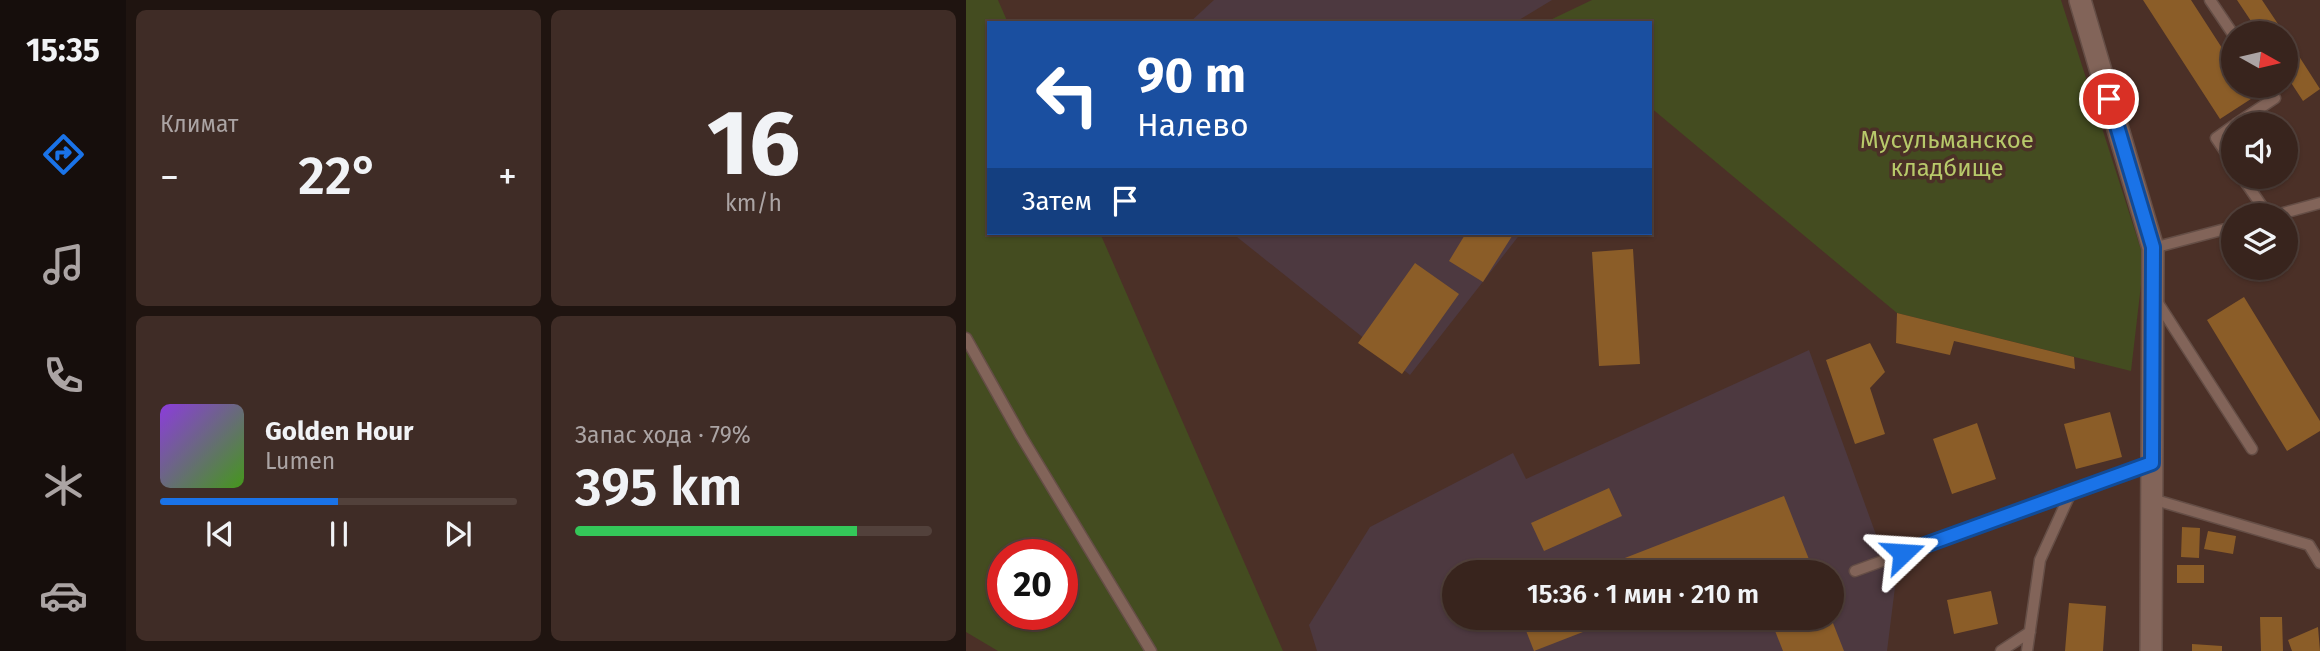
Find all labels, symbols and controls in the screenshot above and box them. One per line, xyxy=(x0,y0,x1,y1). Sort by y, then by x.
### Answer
north arrow xyxy=(2221,21,2298,98)
map controls xyxy=(2221,21,2298,280)
text: 15:35 xyxy=(26,31,100,69)
text: 90 m xyxy=(1137,46,1246,105)
icon: left xyxy=(1022,49,1113,140)
pin xyxy=(2079,69,2139,129)
icon: arrive xyxy=(2090,80,2128,118)
text: 16 xyxy=(707,89,800,198)
text: Налево xyxy=(1137,106,1249,144)
text: Климат xyxy=(160,110,238,138)
button: sound xyxy=(2221,112,2298,189)
park label: Мусульманское кладбище xyxy=(1860,126,2034,182)
icon: directions xyxy=(39,130,88,179)
text: 22° xyxy=(298,145,379,208)
text: − xyxy=(160,154,179,200)
text: + xyxy=(498,154,517,200)
icon: arrive xyxy=(1106,182,1144,220)
text: Затем xyxy=(1022,186,1092,217)
text: km/h xyxy=(725,189,782,217)
button: layers xyxy=(2221,203,2298,280)
icon: music xyxy=(39,240,88,289)
icon: phone xyxy=(39,351,88,400)
text: Golden Hour xyxy=(265,416,413,447)
text: Запас хода · 79% xyxy=(575,421,751,449)
text: Lumen xyxy=(265,447,335,475)
text: 395 km xyxy=(575,456,742,519)
icon: climate xyxy=(39,461,88,510)
icon: previous xyxy=(201,515,239,553)
icon: pause xyxy=(320,515,358,553)
icon: next xyxy=(439,515,477,553)
position arrow xyxy=(1866,516,1940,590)
speed limit sign: 20 xyxy=(987,539,1078,630)
icon: car xyxy=(39,571,88,620)
text: 15:36 · 1 мин · 210 m xyxy=(1527,579,1759,610)

